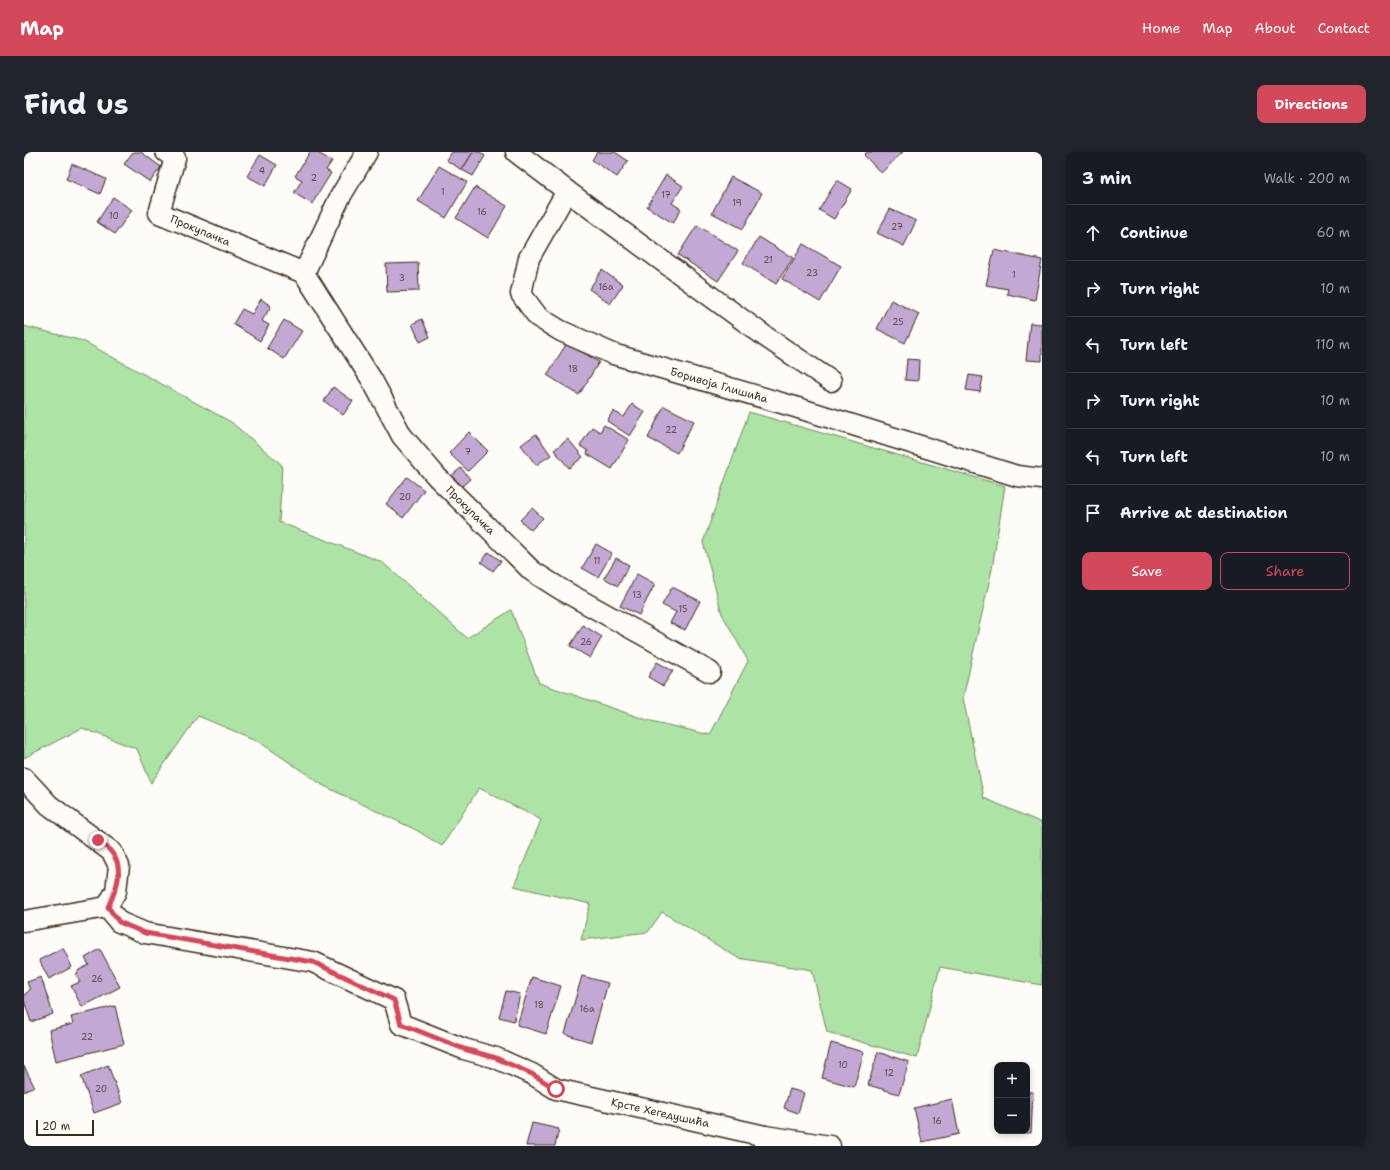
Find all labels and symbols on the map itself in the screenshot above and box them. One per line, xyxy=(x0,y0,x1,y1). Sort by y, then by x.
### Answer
house number: 4 xyxy=(259,165,265,177)
house number: 2 xyxy=(311,172,317,184)
house number: 1 xyxy=(441,186,445,198)
house number: 17 xyxy=(661,189,671,201)
house number: 19 xyxy=(732,197,742,209)
house number: 16 xyxy=(477,206,487,218)
house number: 10 xyxy=(109,210,119,222)
street label: Прокупачка xyxy=(168,211,233,249)
house number: 27 xyxy=(891,221,903,233)
house number: 21 xyxy=(763,254,773,266)
house number: 23 xyxy=(806,267,818,279)
house number: 1 xyxy=(1012,269,1016,281)
house number: 3 xyxy=(399,272,405,284)
house number: 16a xyxy=(598,281,614,293)
house number: 25 xyxy=(892,316,904,328)
house number: 18 xyxy=(568,363,578,375)
street label: Боривоја Глишића xyxy=(668,364,770,406)
house number: 22 xyxy=(665,424,677,436)
house number: 7 xyxy=(465,446,471,458)
street label: Прокупачка xyxy=(443,483,499,538)
house number: 20 xyxy=(399,491,411,503)
house number: 11 xyxy=(593,555,601,567)
house number: 13 xyxy=(632,589,642,601)
house number: 15 xyxy=(678,603,688,615)
house number: 26 xyxy=(580,636,592,648)
route end xyxy=(89,831,107,849)
house number: 26 xyxy=(91,973,103,985)
house number: 18 xyxy=(534,999,544,1011)
house number: 16a xyxy=(579,1003,595,1015)
house number: 22 xyxy=(81,1031,93,1043)
house number: 10 xyxy=(838,1059,848,1071)
house number: 12 xyxy=(884,1067,894,1079)
route start xyxy=(547,1080,565,1098)
house number: 20 xyxy=(95,1083,107,1095)
street label: Крсте Хегедушића xyxy=(610,1094,711,1131)
house number: 16 xyxy=(932,1115,942,1127)
scale bar xyxy=(36,1118,94,1137)

